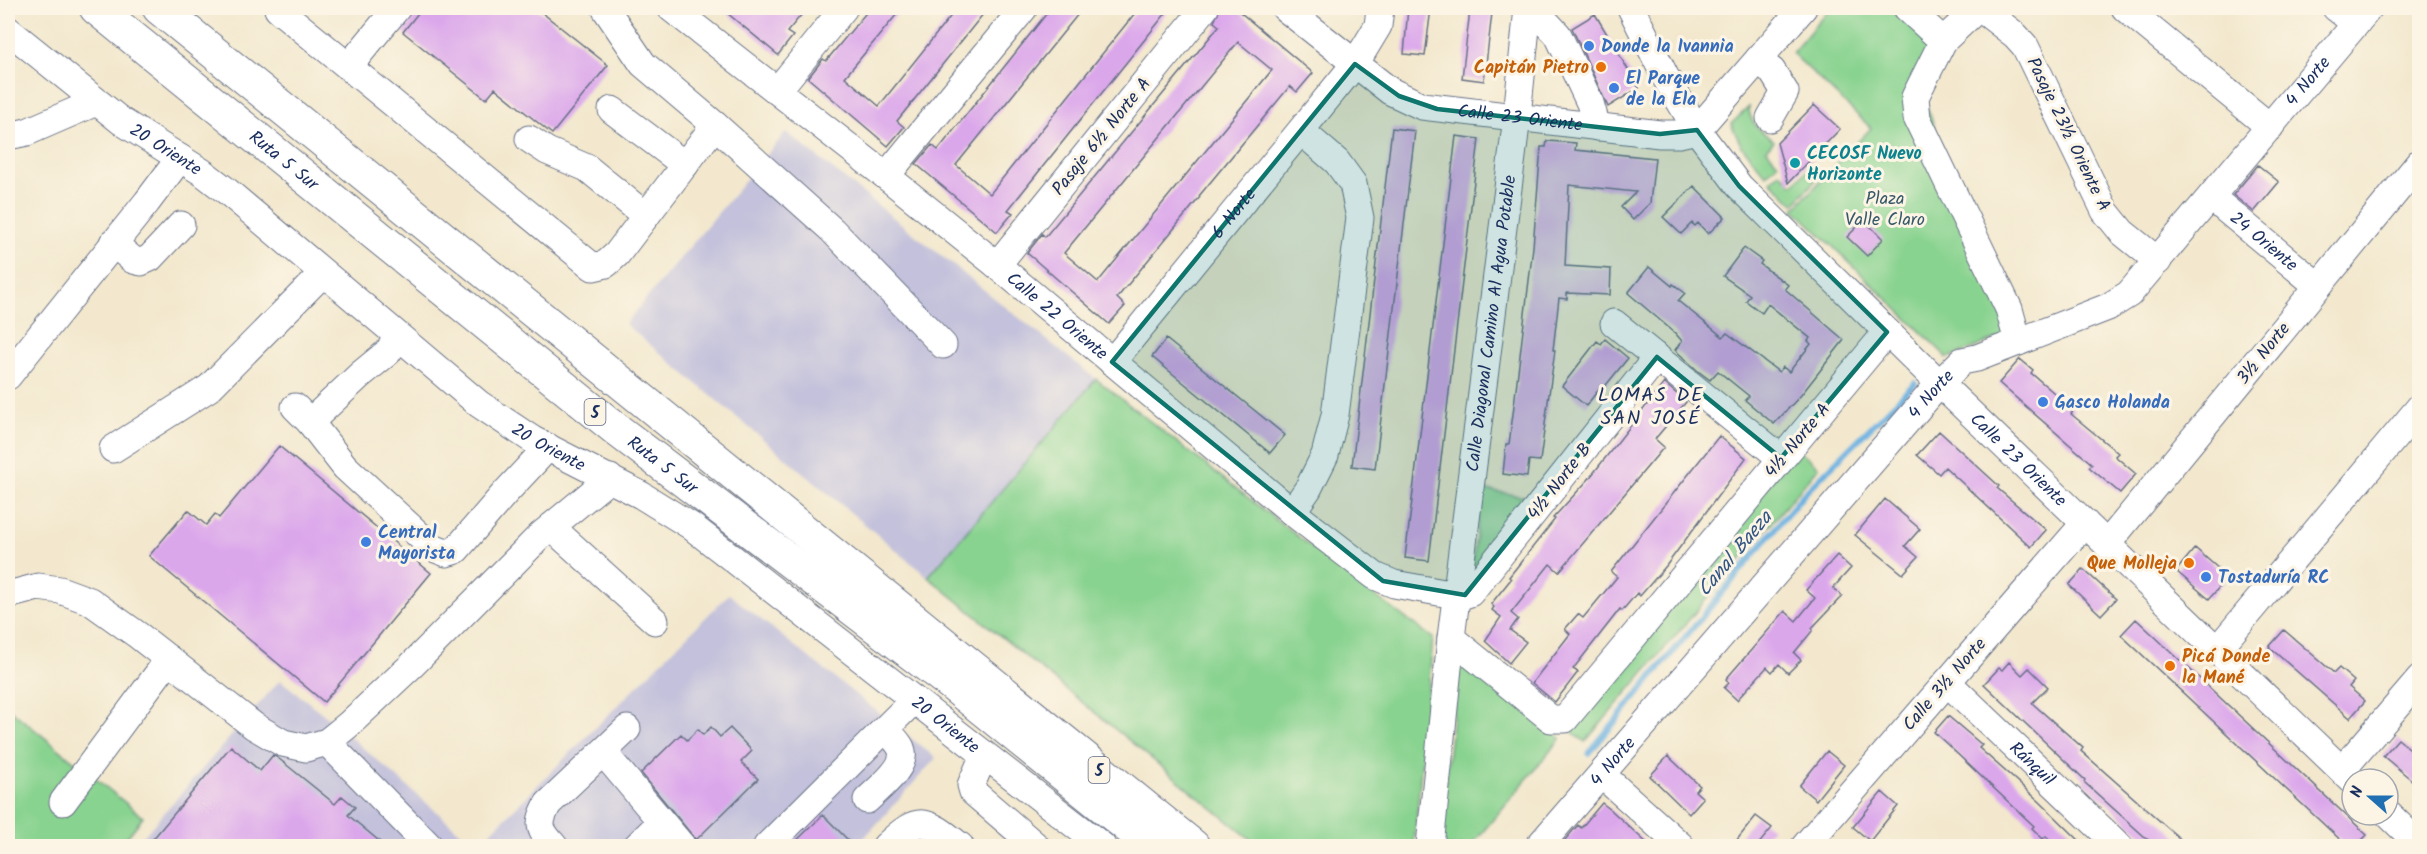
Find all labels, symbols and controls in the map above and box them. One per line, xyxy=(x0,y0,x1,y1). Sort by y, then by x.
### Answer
place label: Donde la Ivannia xyxy=(1601,33,1734,62)
marker: Donde la Ivannia xyxy=(1582,39,1596,53)
street label: 4 Norte xyxy=(2279,50,2339,114)
street label: Pasaje 23½ Oriente A xyxy=(2018,53,2118,217)
place label: Capitán Pietro xyxy=(1474,54,1589,83)
marker: Capitán Pietro xyxy=(1594,60,1608,74)
place label: El Parque de la Ela xyxy=(1626,65,1700,115)
street label: Pasaje 6½ Norte A xyxy=(1045,71,1159,202)
marker: El Parque de la Ela xyxy=(1607,81,1621,95)
street label: Calle 23 Oriente xyxy=(1456,97,1584,141)
street label: 20 Oriente xyxy=(123,117,207,184)
street label: Ruta 5 Sur xyxy=(242,124,325,199)
place label: CECOSF Nuevo Horizonte xyxy=(1807,140,1922,190)
marker: CECOSF Nuevo Horizonte xyxy=(1788,156,1802,170)
street label: Calle Diagonal Camino Al Agua Potable xyxy=(1459,174,1525,474)
street label: 6 Norte xyxy=(1205,182,1264,246)
park label: Plaza Valle Claro xyxy=(1845,185,1925,235)
street label: 24 Oriente xyxy=(2222,205,2304,280)
street label: Calle 22 Oriente xyxy=(999,265,1114,368)
street label: 3½ Norte xyxy=(2230,316,2298,391)
street label: 4 Norte xyxy=(1902,363,1962,427)
district label: LOMAS DE SAN JOSÉ xyxy=(1598,380,1704,435)
place label: Gasco Holanda xyxy=(2055,389,2170,418)
marker: Gasco Holanda xyxy=(2036,395,2050,409)
street label: 4½ Norte A xyxy=(1758,397,1838,485)
road number: 5 xyxy=(584,399,606,425)
street label: Calle 23 Oriente xyxy=(1962,407,2073,515)
street label: 20 Oriente xyxy=(505,416,590,480)
street label: Ruta 5 Sur xyxy=(620,429,705,503)
street label: 4½ Norte B xyxy=(1521,437,1600,527)
water label: Canal Baeza xyxy=(1690,503,1782,604)
place label: Central Mayorista xyxy=(378,519,455,569)
marker: Central Mayorista xyxy=(359,535,373,549)
place label: Que Molleja xyxy=(2087,550,2177,579)
marker: Que Molleja xyxy=(2182,556,2196,570)
place label: Tostaduría RC xyxy=(2218,564,2329,593)
marker: Tostaduría RC xyxy=(2199,570,2213,584)
street label: Calle 3½ Norte xyxy=(1896,632,1994,738)
place label: Picá Donde la Mané xyxy=(2182,643,2270,693)
marker: Picá Donde la Mané xyxy=(2163,659,2177,673)
street label: 20 Oriente xyxy=(904,689,986,762)
street label: 4 Norte xyxy=(1583,731,1644,794)
street label: Ránquil xyxy=(2002,735,2062,794)
road number: 5 xyxy=(1088,757,1110,783)
north arrow xyxy=(2340,767,2400,827)
text: N xyxy=(2344,783,2371,801)

